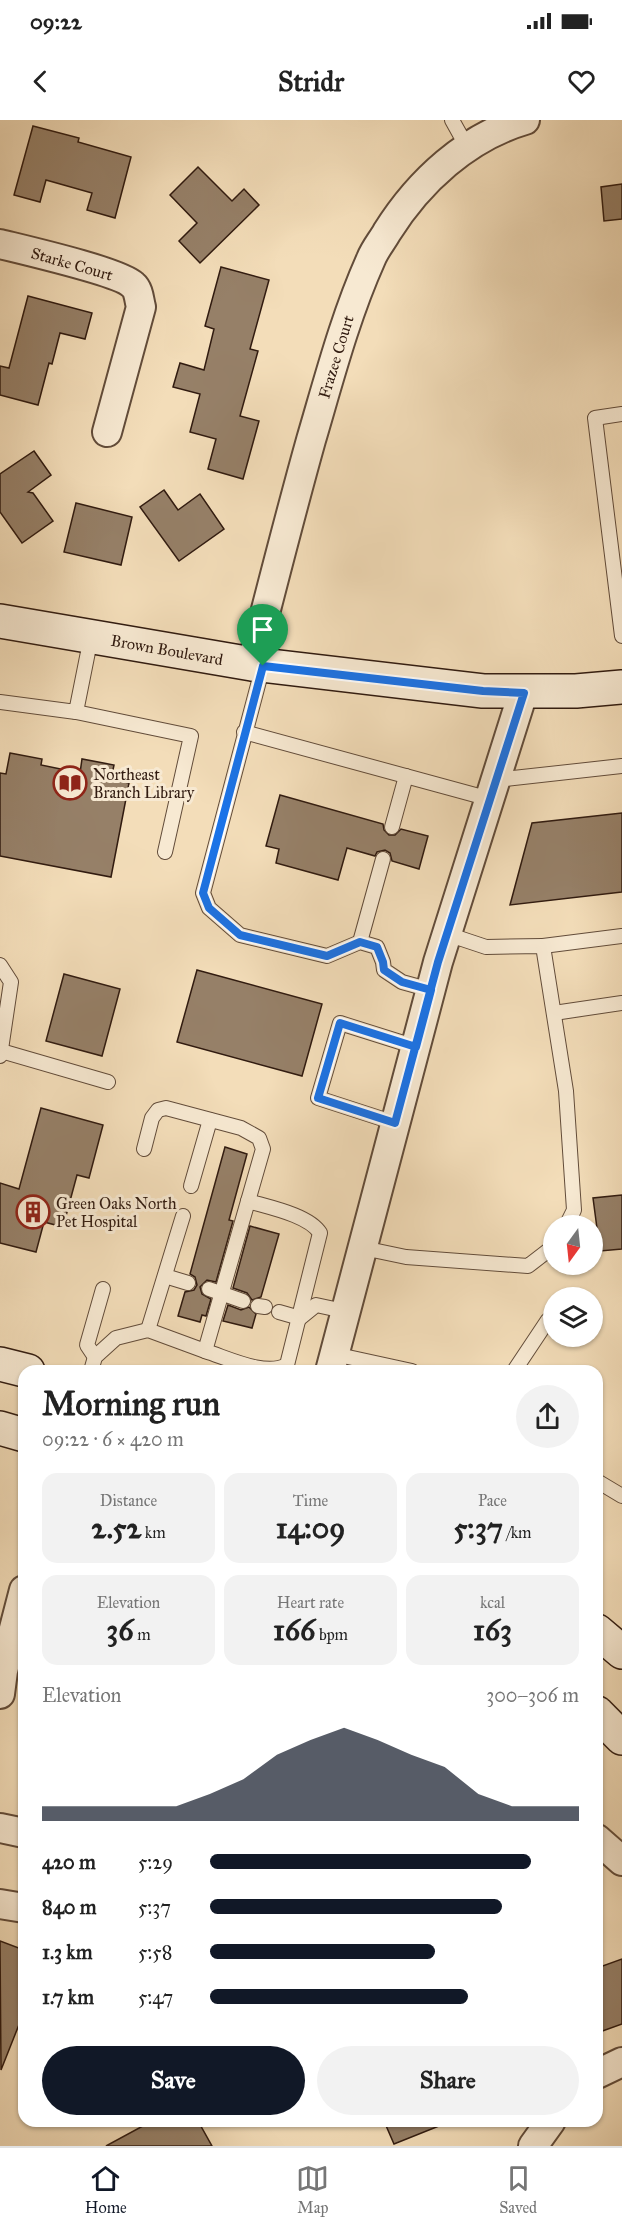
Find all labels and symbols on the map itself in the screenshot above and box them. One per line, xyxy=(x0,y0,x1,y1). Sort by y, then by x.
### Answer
street label: Starke Court xyxy=(29,243,115,285)
street label: Frazee Court xyxy=(314,313,358,401)
pin xyxy=(237,604,288,666)
street label: Brown Boulevard xyxy=(109,631,225,669)
library icon: Northeast Branch Library xyxy=(52,765,88,801)
place label: Northeast Branch Library xyxy=(93,765,195,802)
building icon: Green Oaks North Pet Hospital xyxy=(15,1194,51,1230)
place label: Green Oaks North Pet Hospital xyxy=(56,1194,177,1231)
north arrow xyxy=(543,1215,603,1275)

